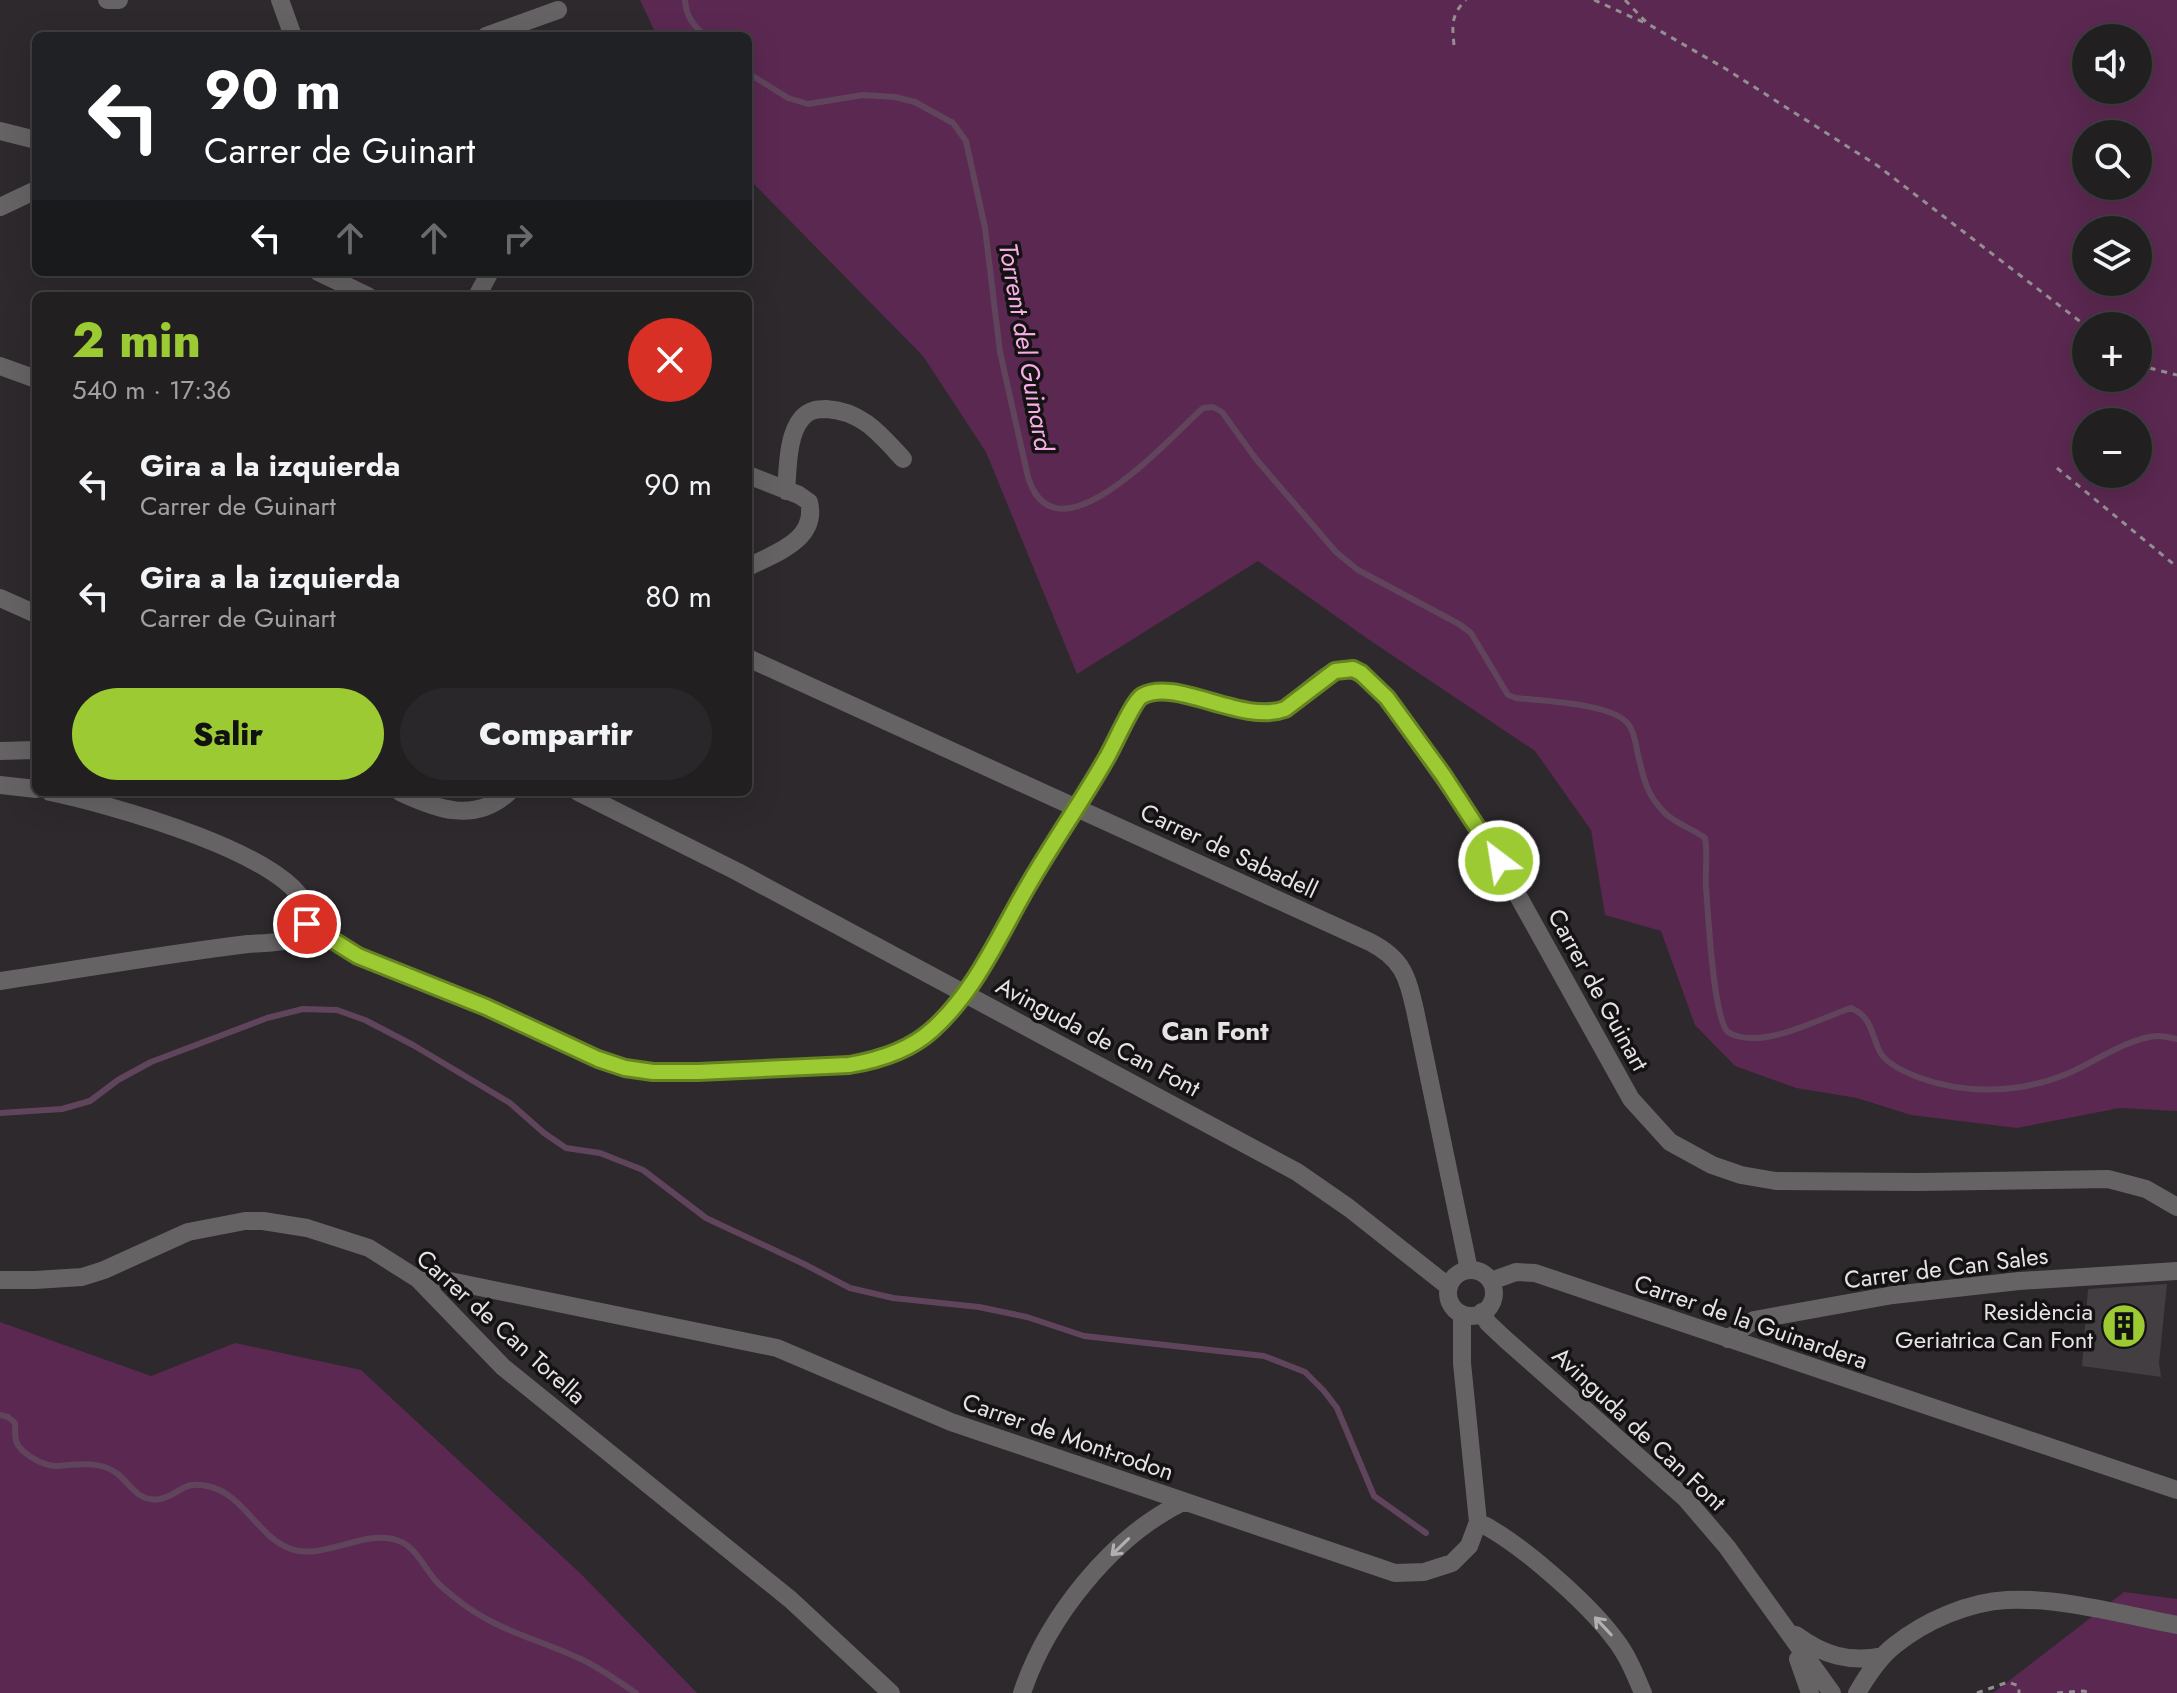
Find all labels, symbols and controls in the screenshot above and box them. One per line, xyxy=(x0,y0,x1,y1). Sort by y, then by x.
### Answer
map controls xyxy=(2072,24,2152,488)
button: sound xyxy=(2072,24,2152,104)
text: 90 m xyxy=(204,49,341,130)
icon: left xyxy=(72,64,176,168)
button: search xyxy=(2072,120,2152,200)
text: Carrer de Guinart xyxy=(204,124,475,176)
icon: left xyxy=(244,216,288,260)
icon: ahead xyxy=(328,216,372,260)
icon: ahead xyxy=(412,216,456,260)
icon: right xyxy=(496,216,540,260)
button: layers xyxy=(2072,216,2152,296)
water label: Torrent del Guinard xyxy=(989,240,1063,456)
text: 2 min xyxy=(72,306,201,375)
button: + xyxy=(2072,312,2152,392)
button: close xyxy=(628,318,712,402)
text: 540 m · 17:36 xyxy=(72,371,231,409)
button: − xyxy=(2072,408,2152,488)
text: Gira a la izquierda xyxy=(140,444,400,487)
icon: left xyxy=(72,462,116,506)
text: 90 m xyxy=(644,463,712,506)
text: Carrer de Guinart xyxy=(140,487,336,525)
text: Gira a la izquierda xyxy=(140,556,400,599)
icon: left xyxy=(72,574,116,618)
text: 80 m xyxy=(645,575,712,618)
text: Carrer de Guinart xyxy=(140,599,336,637)
button: Salir xyxy=(72,688,384,780)
button: Compartir xyxy=(400,688,712,780)
street label: Carrer de Sabadell xyxy=(1135,794,1324,907)
position arrow xyxy=(1457,819,1541,903)
pin xyxy=(273,890,341,958)
icon: arrive xyxy=(285,902,329,946)
street label: Carrer de Guinart xyxy=(1539,902,1658,1077)
street label: Avinguda de Can Font xyxy=(990,968,1207,1105)
district label: Can Font xyxy=(1161,1012,1269,1050)
street label: Carrer de Can Sales xyxy=(1842,1238,2050,1297)
street label: Carrer de Can Torella xyxy=(409,1241,594,1412)
street label: Carrer de la Guinardera xyxy=(1630,1265,1873,1378)
place label: Residència Geriatrica Can Font xyxy=(1895,1294,2093,1357)
building icon: Residència Geriatrica Can Font xyxy=(2100,1302,2148,1350)
street label: Avinguda de Can Font xyxy=(1545,1339,1734,1519)
street label: Carrer de Mont-rodon xyxy=(958,1384,1179,1489)
one-way arrow xyxy=(1111,1537,1131,1556)
one-way arrow xyxy=(1595,1617,1613,1637)

